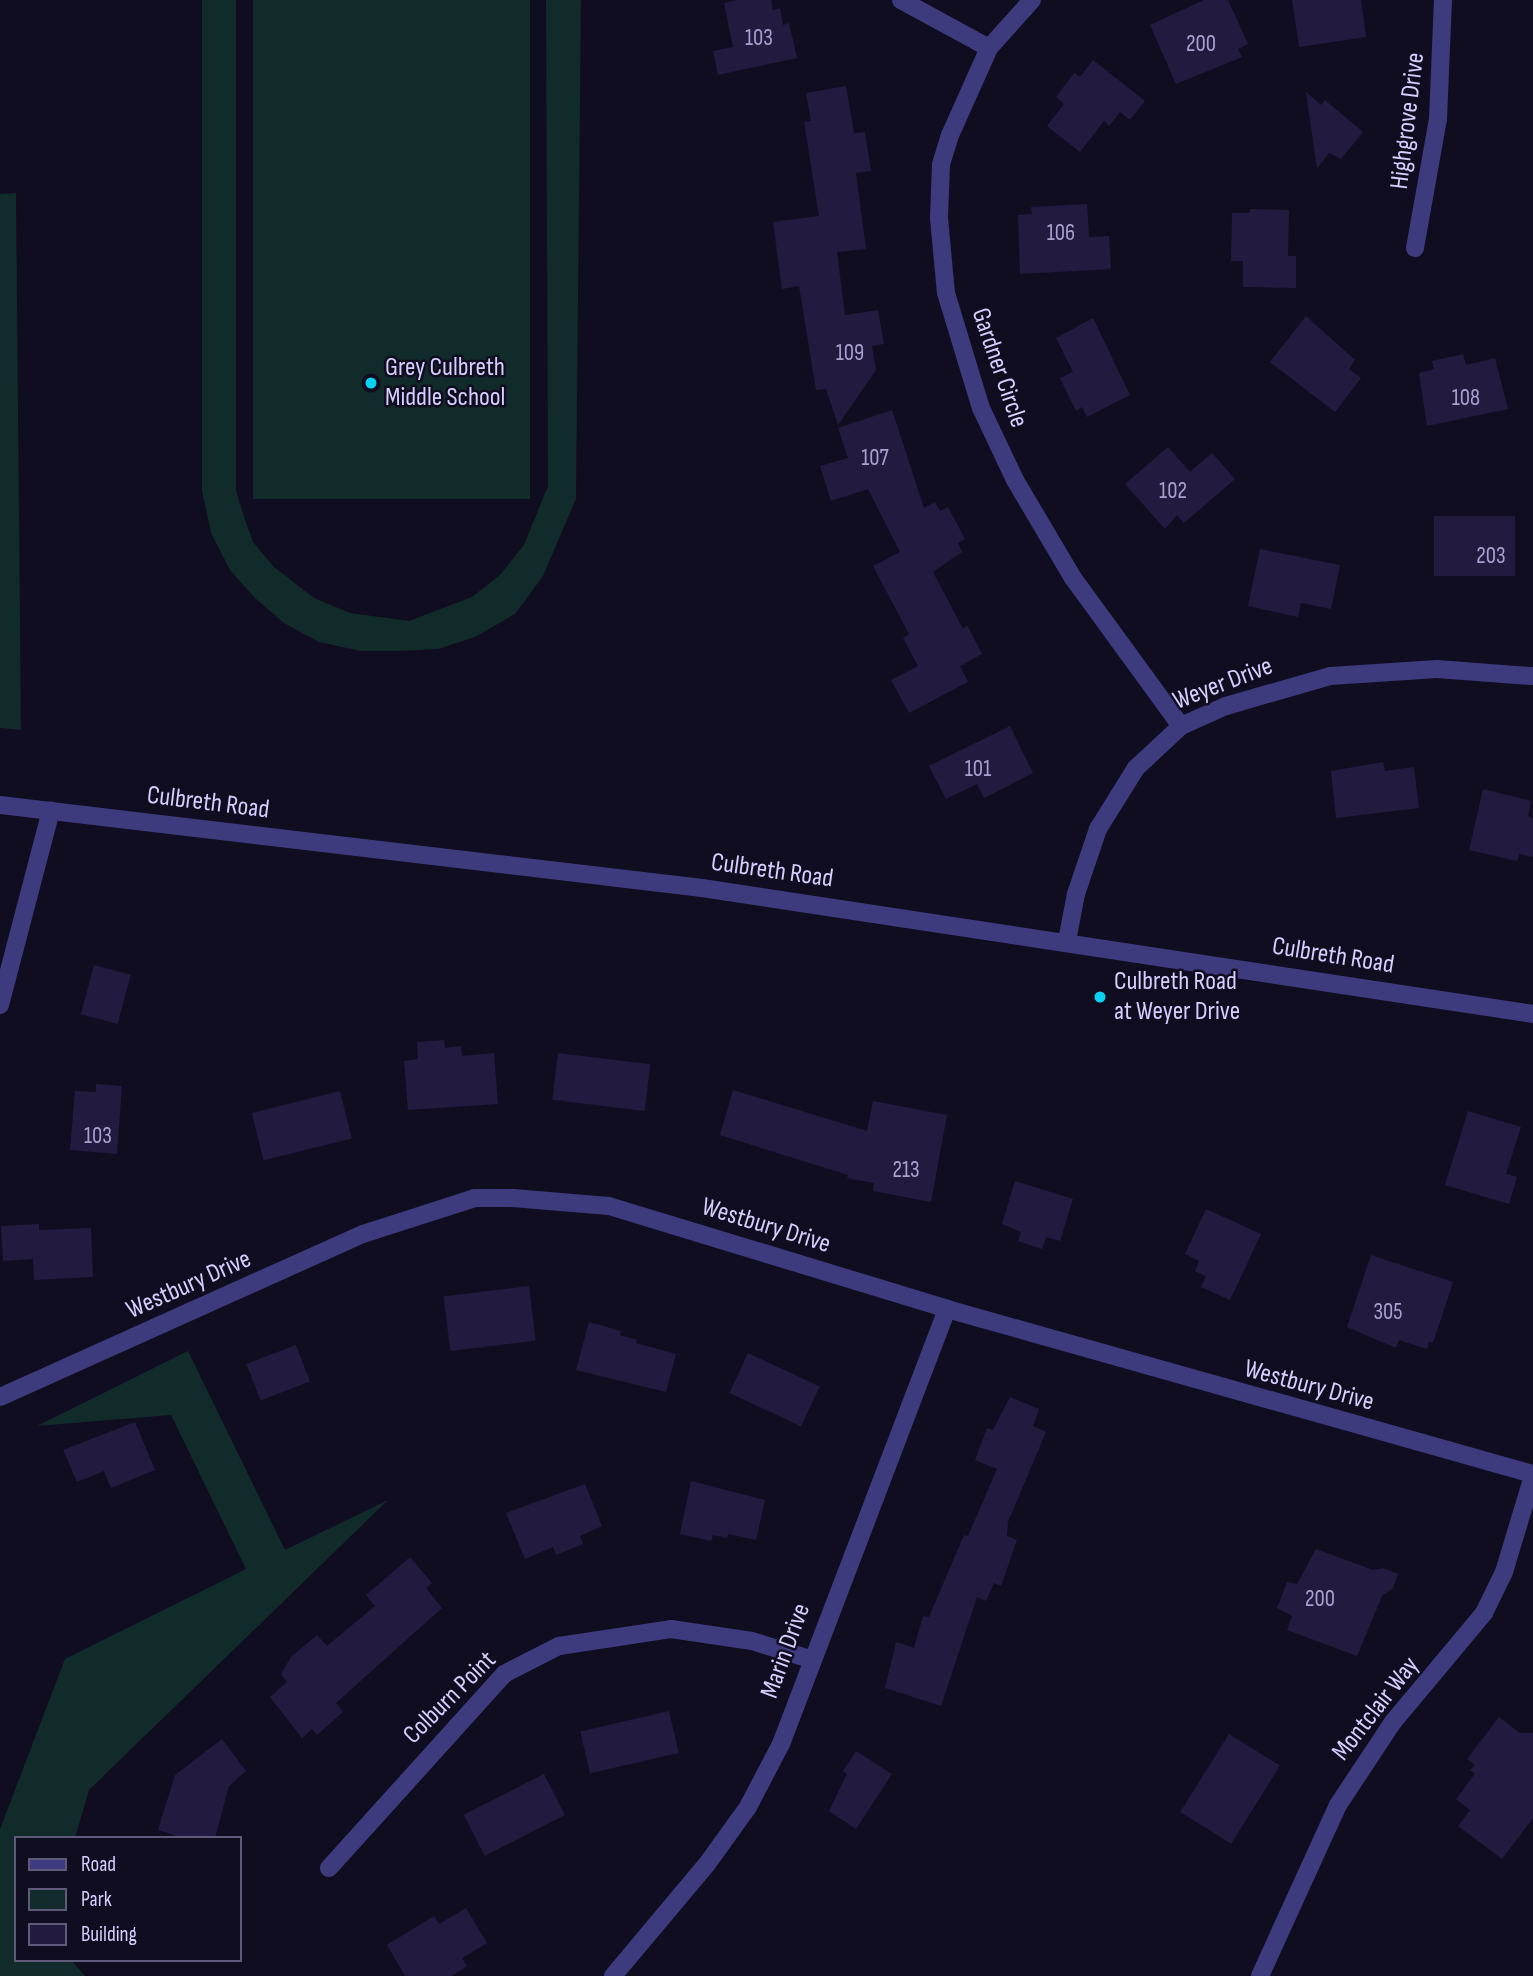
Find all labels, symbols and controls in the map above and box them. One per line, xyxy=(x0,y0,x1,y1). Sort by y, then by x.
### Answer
house number: 103 xyxy=(745,24,773,52)
house number: 200 xyxy=(1186,30,1216,58)
street label: Highgrove Drive xyxy=(1384,51,1432,191)
house number: 106 xyxy=(1047,219,1075,247)
street label: Gardner Circle xyxy=(964,304,1034,432)
house number: 109 xyxy=(836,339,864,367)
place label: Grey Culbreth Middle School xyxy=(385,352,505,414)
marker: Grey Culbreth Middle School xyxy=(363,375,379,391)
house number: 108 xyxy=(1452,384,1480,412)
house number: 107 xyxy=(861,444,889,472)
house number: 102 xyxy=(1159,477,1187,505)
house number: 203 xyxy=(1476,542,1506,570)
street label: Weyer Drive xyxy=(1169,651,1277,717)
house number: 101 xyxy=(965,755,991,783)
street label: Culbreth Road xyxy=(145,780,271,826)
street label: Culbreth Road xyxy=(709,847,835,895)
street label: Culbreth Road xyxy=(1270,931,1396,981)
place label: Culbreth Road at Weyer Drive xyxy=(1114,966,1240,1028)
marker: Culbreth Road at Weyer Drive xyxy=(1092,989,1108,1005)
house number: 103 xyxy=(84,1122,112,1150)
house number: 213 xyxy=(892,1156,920,1184)
street label: Westbury Drive xyxy=(698,1192,834,1260)
street label: Westbury Drive xyxy=(122,1244,256,1326)
house number: 305 xyxy=(1373,1298,1403,1326)
street label: Westbury Drive xyxy=(1241,1354,1377,1418)
house number: 200 xyxy=(1305,1585,1335,1613)
street label: Marin Drive xyxy=(755,1599,817,1703)
street label: Colburn Point xyxy=(397,1645,503,1751)
street label: Montclair Way xyxy=(1326,1651,1426,1767)
legend xyxy=(14,1836,242,1962)
text: Road xyxy=(81,1852,116,1877)
text: Park xyxy=(81,1887,112,1912)
text: Building xyxy=(81,1922,137,1947)

